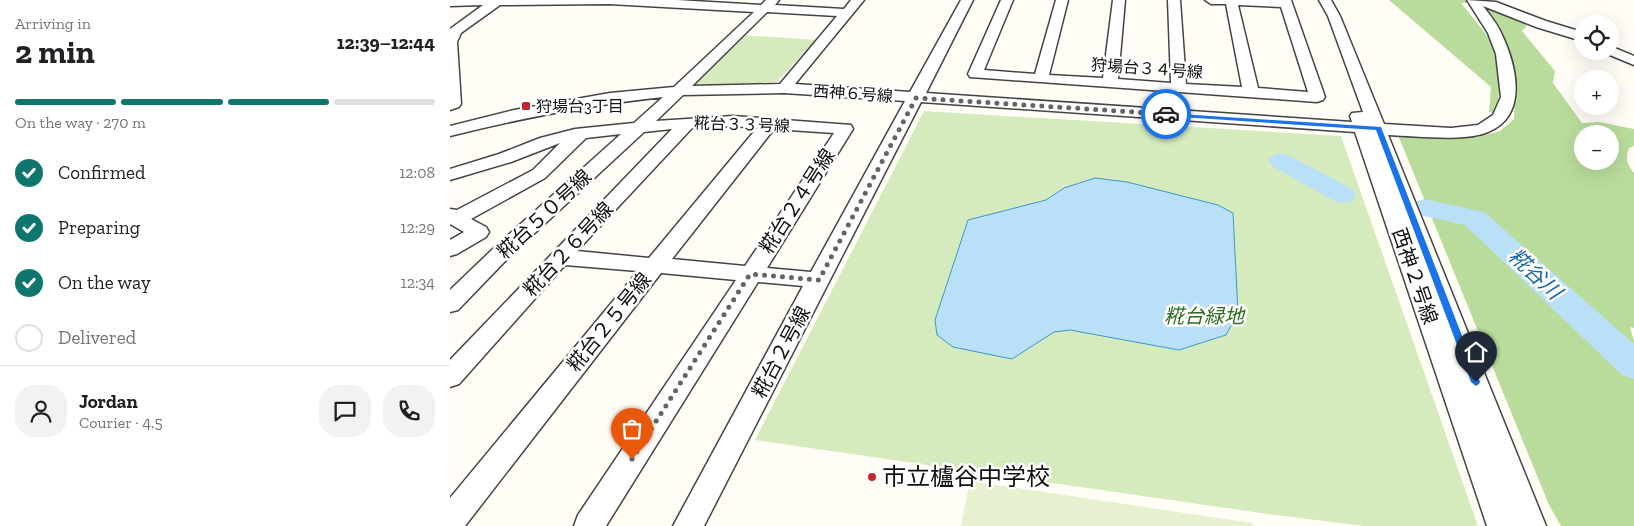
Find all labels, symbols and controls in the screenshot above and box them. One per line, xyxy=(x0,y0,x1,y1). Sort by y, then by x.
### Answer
text: Arriving in xyxy=(15,14,91,33)
map controls xyxy=(1574,15,1619,170)
button: locate xyxy=(1574,15,1619,60)
text: 12:39–12:44 xyxy=(337,31,435,54)
text: 2 min xyxy=(15,33,95,71)
street label: 狩場台３４号線 xyxy=(1090,55,1203,82)
button: + xyxy=(1574,70,1619,115)
street label: 西神６号線 xyxy=(812,81,894,106)
courier xyxy=(1141,89,1191,139)
place label: 狩場台3丁目 xyxy=(536,97,624,116)
marker: 狩場台3丁目 xyxy=(520,100,532,112)
icon: car xyxy=(1152,100,1180,128)
text: On the way · 270 m xyxy=(15,113,146,132)
street label: 糀台３３号線 xyxy=(694,113,790,136)
button: − xyxy=(1574,125,1619,170)
street label: 糀台２４号線 xyxy=(754,144,840,258)
icon: check xyxy=(15,159,43,187)
text: Confirmed xyxy=(58,161,145,184)
text: 12:08 xyxy=(399,163,435,182)
street label: 糀台５０号線 xyxy=(492,164,596,264)
street label: 糀台２６号線 xyxy=(518,197,618,301)
icon: check xyxy=(15,214,43,242)
text: Preparing xyxy=(58,216,140,239)
text: 12:29 xyxy=(400,218,435,237)
street label: 西神２号線 xyxy=(1387,225,1443,327)
water label: 糀谷川 xyxy=(1504,243,1568,306)
street label: 糀台２５号線 xyxy=(562,268,656,376)
icon: check xyxy=(15,269,43,297)
text: On the way xyxy=(58,271,151,294)
text: 12:34 xyxy=(401,273,435,292)
street label: 糀台２号線 xyxy=(747,302,815,402)
park label: 糀台緑地 xyxy=(1164,304,1246,328)
text: Delivered xyxy=(58,326,136,349)
pin xyxy=(1455,331,1497,382)
icon: home xyxy=(1462,338,1490,366)
button: person xyxy=(15,385,67,437)
button: chat xyxy=(319,385,371,437)
button: phone xyxy=(383,385,435,437)
text: Jordan xyxy=(79,390,138,413)
pin xyxy=(611,408,653,459)
text: Courier · 4.5 xyxy=(79,413,163,432)
icon: bag xyxy=(618,415,646,443)
place label: 市立櫨谷中学校 xyxy=(882,462,1050,491)
marker: 市立櫨谷中学校 xyxy=(866,471,878,483)

